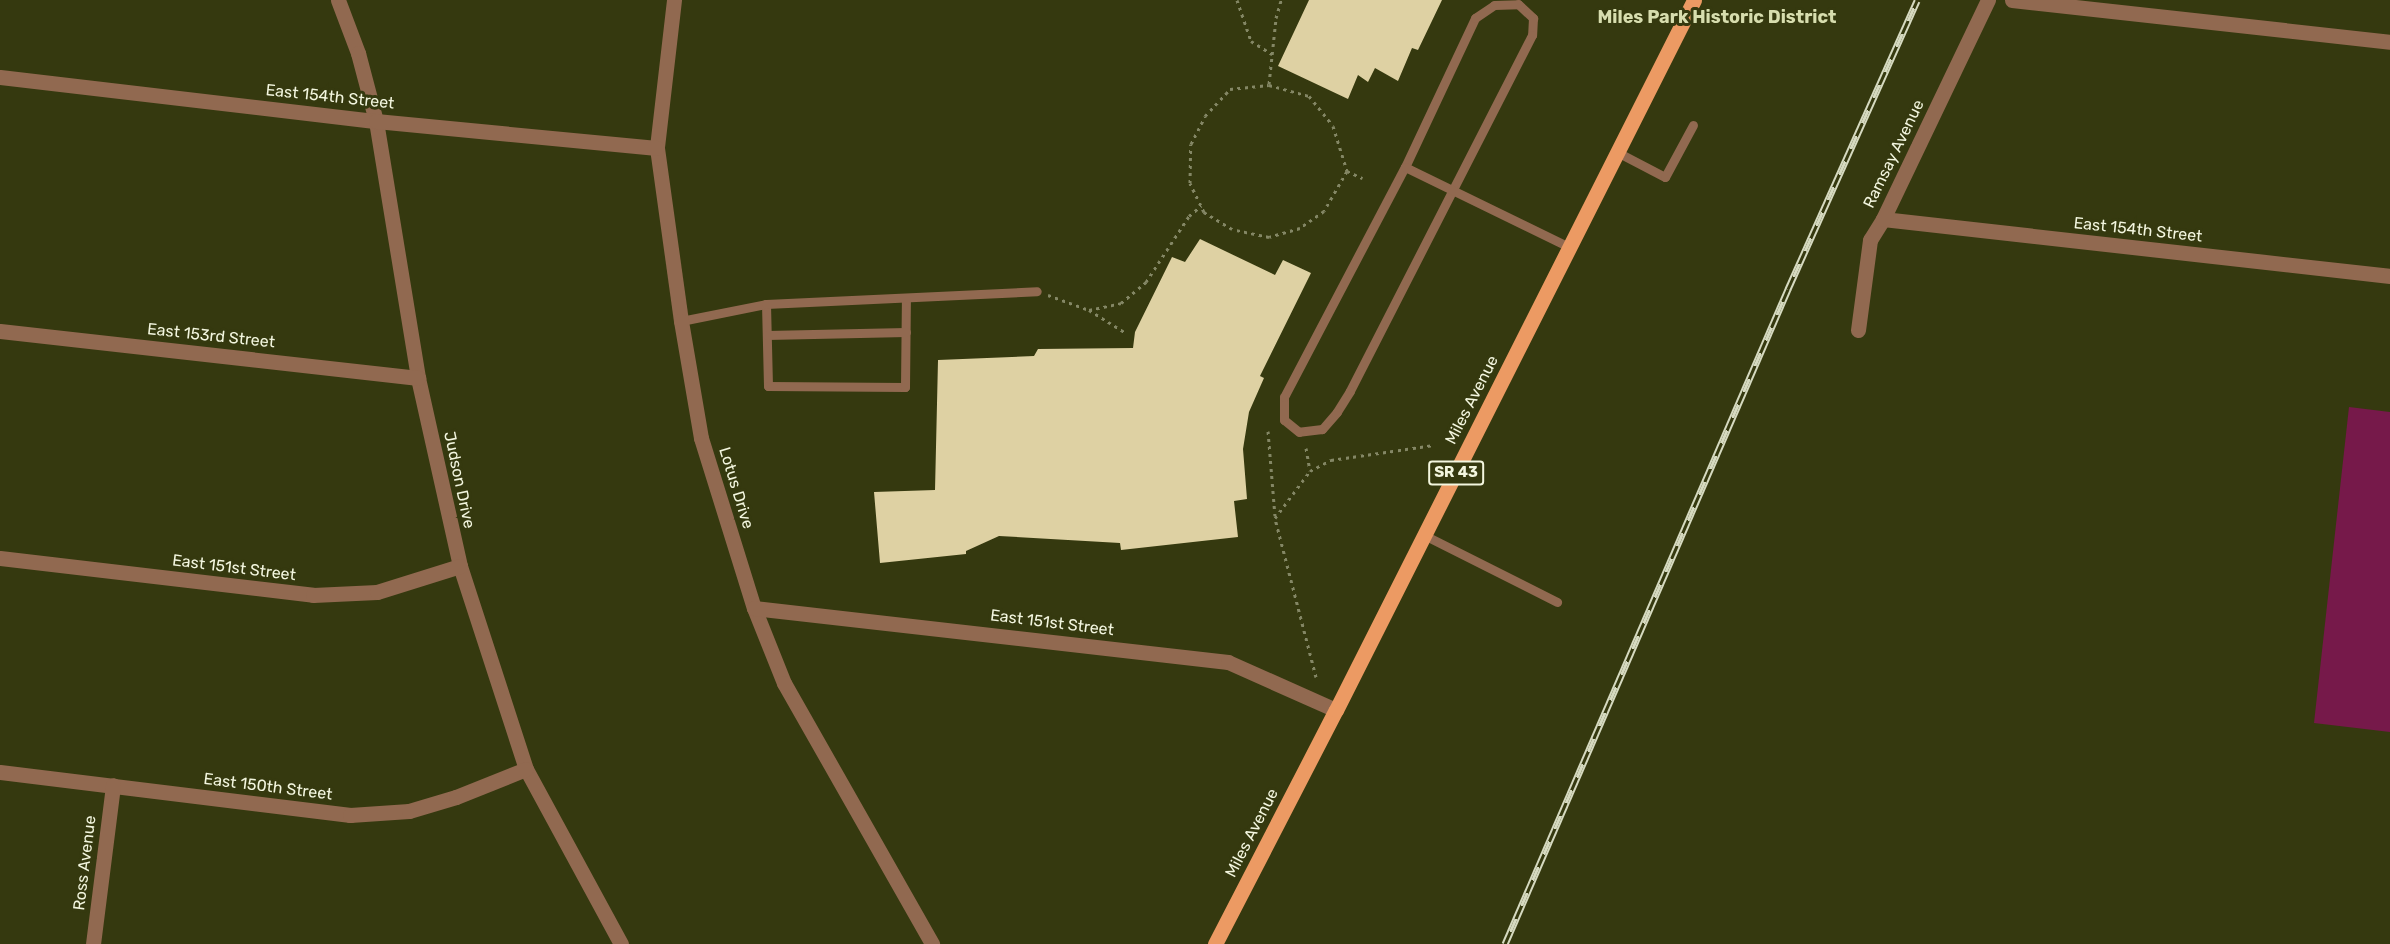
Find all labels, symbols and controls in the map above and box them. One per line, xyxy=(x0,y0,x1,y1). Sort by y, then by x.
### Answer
district label: Miles Park Historic District xyxy=(1597,6,1837,28)
street label: East 154th Street xyxy=(265,81,395,113)
street label: Ramsay Avenue xyxy=(1859,96,1929,212)
street label: East 154th Street xyxy=(2073,214,2203,246)
street label: East 153rd Street xyxy=(146,320,276,352)
street label: Miles Avenue xyxy=(1441,352,1503,448)
street label: Judson Drive xyxy=(439,430,479,530)
street label: Lotus Drive xyxy=(714,445,758,531)
road number: SR 43 xyxy=(1428,461,1484,485)
street label: East 151st Street xyxy=(171,551,297,585)
street label: East 151st Street xyxy=(989,606,1115,640)
street label: East 150th Street xyxy=(203,770,333,804)
street label: Miles Avenue xyxy=(1221,785,1283,881)
street label: Ross Avenue xyxy=(70,814,100,912)

